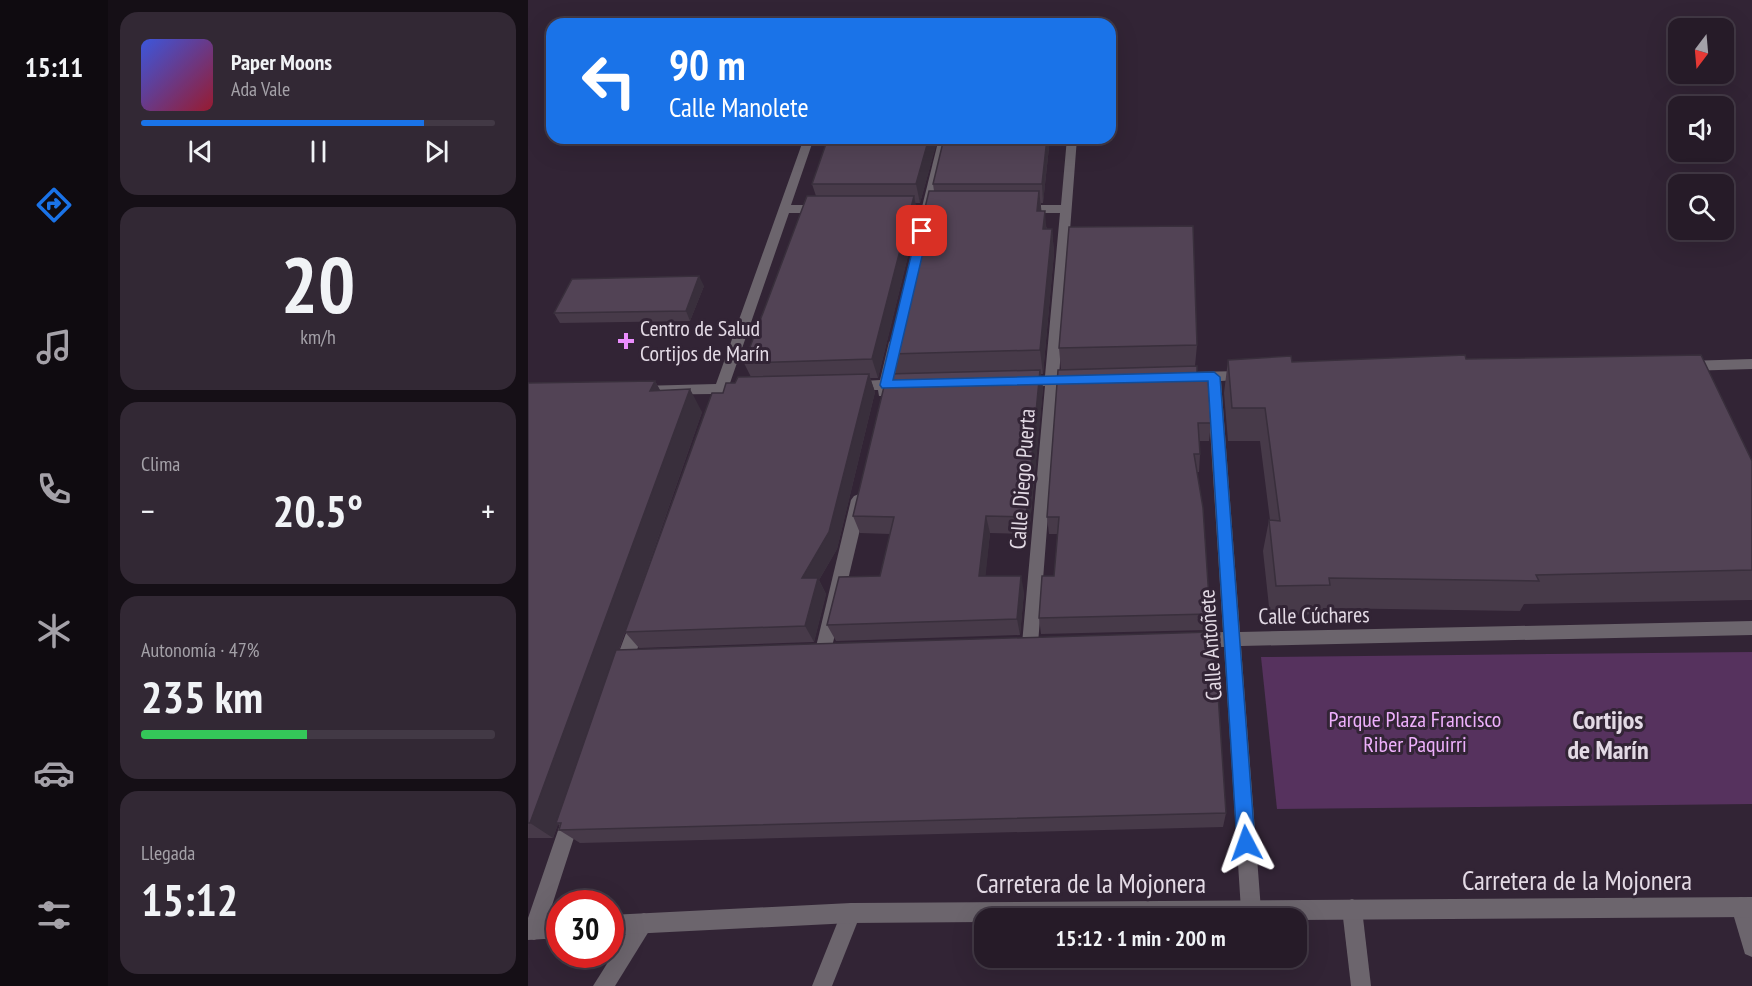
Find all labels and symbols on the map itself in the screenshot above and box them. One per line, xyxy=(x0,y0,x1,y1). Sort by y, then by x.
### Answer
north arrow xyxy=(1668,18,1734,84)
pin xyxy=(896,205,947,256)
place label: Centro de Salud Cortijos de Marín xyxy=(640,314,769,367)
marker: Centro de Salud Cortijos de Marín xyxy=(617,332,635,350)
street label: Calle Diego Puerta xyxy=(1003,408,1041,550)
street label: Calle Antoñete xyxy=(1192,589,1228,701)
street label: Calle Cúchares xyxy=(1258,600,1370,630)
district label: Cortijos de Marín xyxy=(1567,703,1649,766)
park label: Parque Plaza Francisco Riber Paquirri xyxy=(1329,705,1501,758)
position arrow xyxy=(1214,811,1278,875)
street label: Carretera de la Mojonera xyxy=(1462,863,1692,897)
street label: Carretera de la Mojonera xyxy=(976,866,1206,900)
speed limit sign: 30 xyxy=(546,890,624,968)

